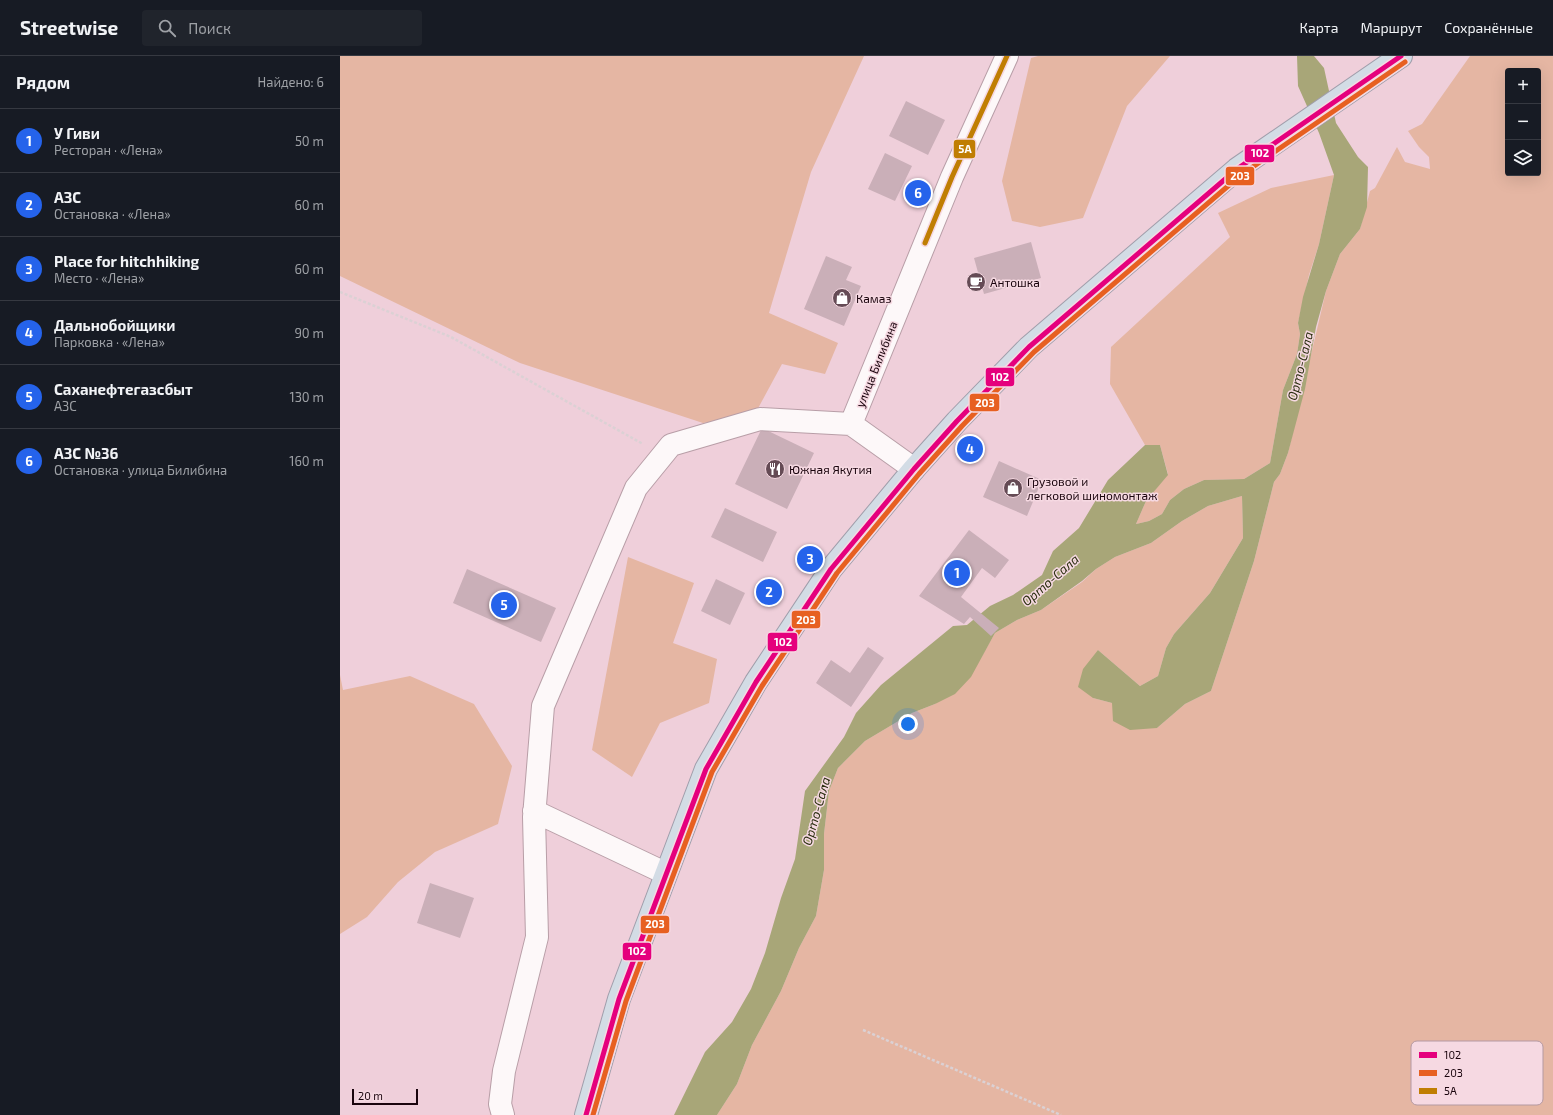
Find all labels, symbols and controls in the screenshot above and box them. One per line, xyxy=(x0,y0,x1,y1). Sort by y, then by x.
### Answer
search box xyxy=(142,10,422,46)
text: Streetwise xyxy=(20,16,118,39)
icon: search xyxy=(156,17,178,39)
text: Поиск xyxy=(188,19,231,37)
text: Карта xyxy=(1300,19,1338,36)
text: Маршрут xyxy=(1360,19,1422,36)
text: Сохранённые xyxy=(1444,19,1533,36)
map controls xyxy=(1505,68,1541,176)
button: + xyxy=(1505,68,1541,104)
text: Рядом xyxy=(16,72,70,92)
text: Найдено: 6 xyxy=(258,74,324,90)
button: − xyxy=(1505,104,1541,140)
text: У Гиви xyxy=(54,124,100,142)
text: 1 xyxy=(26,133,32,149)
text: 50 m xyxy=(295,133,324,149)
line badge: 5А xyxy=(953,139,976,159)
button: layers xyxy=(1505,140,1541,176)
text: Ресторан · «Лена» xyxy=(54,142,163,158)
text: 5А xyxy=(958,142,972,155)
line badge: 102 xyxy=(1244,144,1275,163)
text: 102 xyxy=(1251,146,1269,159)
line badge: 203 xyxy=(1225,166,1255,186)
text: 203 xyxy=(1230,169,1250,182)
pin: 6 xyxy=(905,178,931,208)
text: АЗС xyxy=(54,188,81,206)
text: 2 xyxy=(25,197,33,213)
text: 60 m xyxy=(294,197,324,213)
text: Остановка · «Лена» xyxy=(54,206,171,222)
text: Place for hitchhiking xyxy=(54,252,199,270)
text: 3 xyxy=(25,261,33,277)
text: 60 m xyxy=(294,261,324,277)
text: Место · «Лена» xyxy=(54,270,144,286)
cafe icon: Антошка xyxy=(965,271,987,293)
place label: Антошка xyxy=(990,275,1040,289)
shop icon: Камаз xyxy=(831,287,853,309)
place label: Камаз xyxy=(856,291,891,305)
text: Дальнобойщики xyxy=(54,316,175,334)
street label: улица Билибина xyxy=(852,319,901,410)
text: 4 xyxy=(25,325,33,341)
text: 90 m xyxy=(294,325,324,341)
water label: Орто-Сала xyxy=(1284,330,1316,402)
text: Парковка · «Лена» xyxy=(54,334,165,350)
line badge: 102 xyxy=(985,367,1015,387)
text: 102 xyxy=(991,370,1009,383)
text: Саханефтегазсбыт xyxy=(54,380,193,398)
text: 5 xyxy=(25,389,33,405)
text: 130 m xyxy=(289,389,324,405)
line badge: 203 xyxy=(969,393,1000,412)
text: 203 xyxy=(975,396,995,409)
text: АЗС xyxy=(54,398,77,414)
pin: 4 xyxy=(957,434,983,464)
text: АЗС №36 xyxy=(54,444,118,462)
text: 6 xyxy=(25,453,33,469)
text: 160 m xyxy=(289,453,324,469)
restaurant icon: Южная Якутия xyxy=(764,458,786,480)
text: Остановка · улица Билибина xyxy=(54,462,227,478)
place label: Южная Якутия xyxy=(789,462,872,477)
place label: Грузовой и легковой шиномонтаж xyxy=(1027,474,1158,502)
shop icon: Грузовой и легковой шиномонтаж xyxy=(1002,477,1024,499)
pin: 3 xyxy=(797,544,823,574)
water label: Орто-Сала xyxy=(1018,551,1082,609)
pin: 1 xyxy=(944,558,970,588)
pin: 2 xyxy=(756,577,782,607)
pin: 5 xyxy=(491,590,517,620)
line badge: 203 xyxy=(791,610,821,629)
text: 203 xyxy=(796,613,816,626)
line badge: 102 xyxy=(767,632,798,652)
text: 102 xyxy=(774,635,792,648)
your location xyxy=(898,714,918,734)
water label: Орто-Сала xyxy=(799,775,833,847)
line badge: 203 xyxy=(640,915,670,934)
text: 203 xyxy=(645,917,665,930)
line badge: 102 xyxy=(622,942,652,961)
text: 102 xyxy=(628,944,646,957)
legend xyxy=(1411,1041,1543,1105)
text: 102 xyxy=(1444,1048,1461,1061)
text: 203 xyxy=(1444,1066,1463,1079)
text: 5А xyxy=(1444,1084,1457,1097)
scale bar xyxy=(352,1087,418,1106)
text: 20 m xyxy=(358,1089,383,1102)

